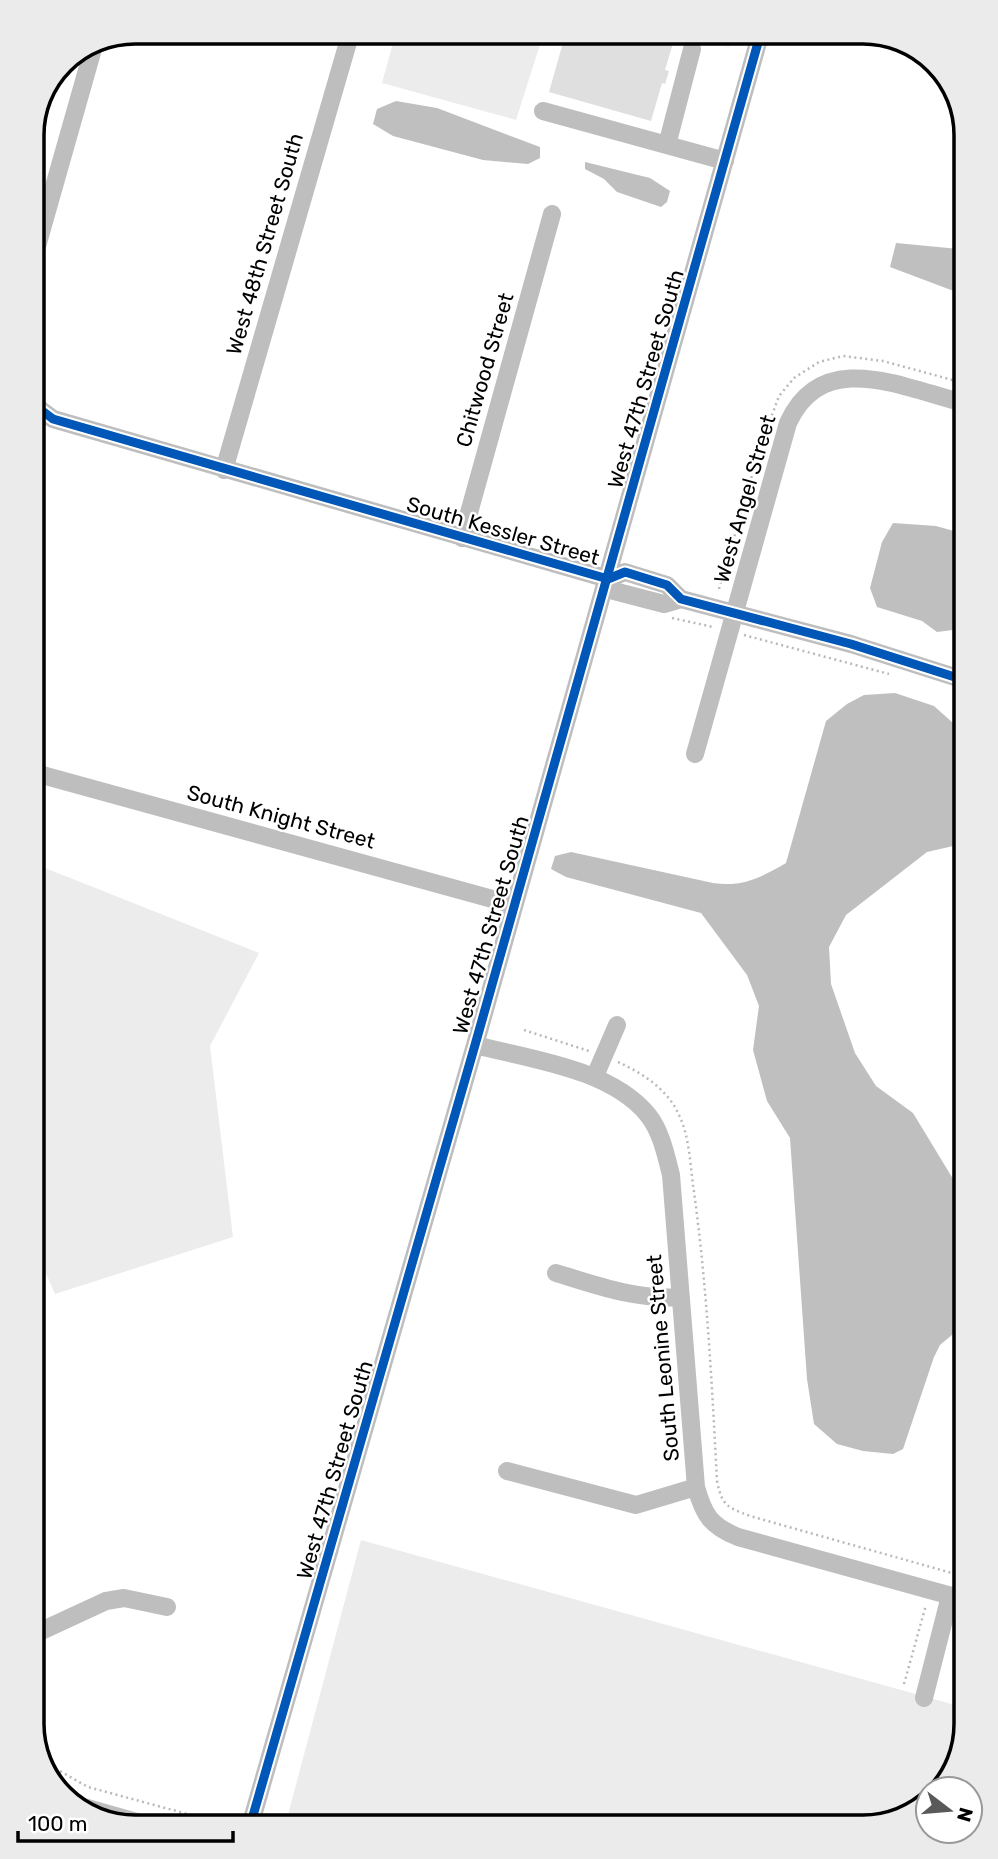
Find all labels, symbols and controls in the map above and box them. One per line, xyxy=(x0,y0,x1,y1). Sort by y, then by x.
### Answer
street label: West 48th Street South xyxy=(221,130,308,358)
street label: West 47th Street South xyxy=(602,267,689,491)
street label: Chitwood Street xyxy=(451,290,518,450)
street label: West Angel Street xyxy=(709,412,780,586)
street label: South Kessler Street xyxy=(404,491,602,570)
street label: South Knight Street xyxy=(184,779,378,854)
street label: West 47th Street South xyxy=(447,813,534,1037)
street label: South Leonine Street xyxy=(641,1254,684,1462)
street label: West 47th Street South xyxy=(291,1358,378,1582)
north arrow xyxy=(914,1775,984,1845)
scale bar xyxy=(18,1800,233,1844)
text: N xyxy=(952,1805,978,1824)
text: 100 m xyxy=(28,1811,87,1836)

